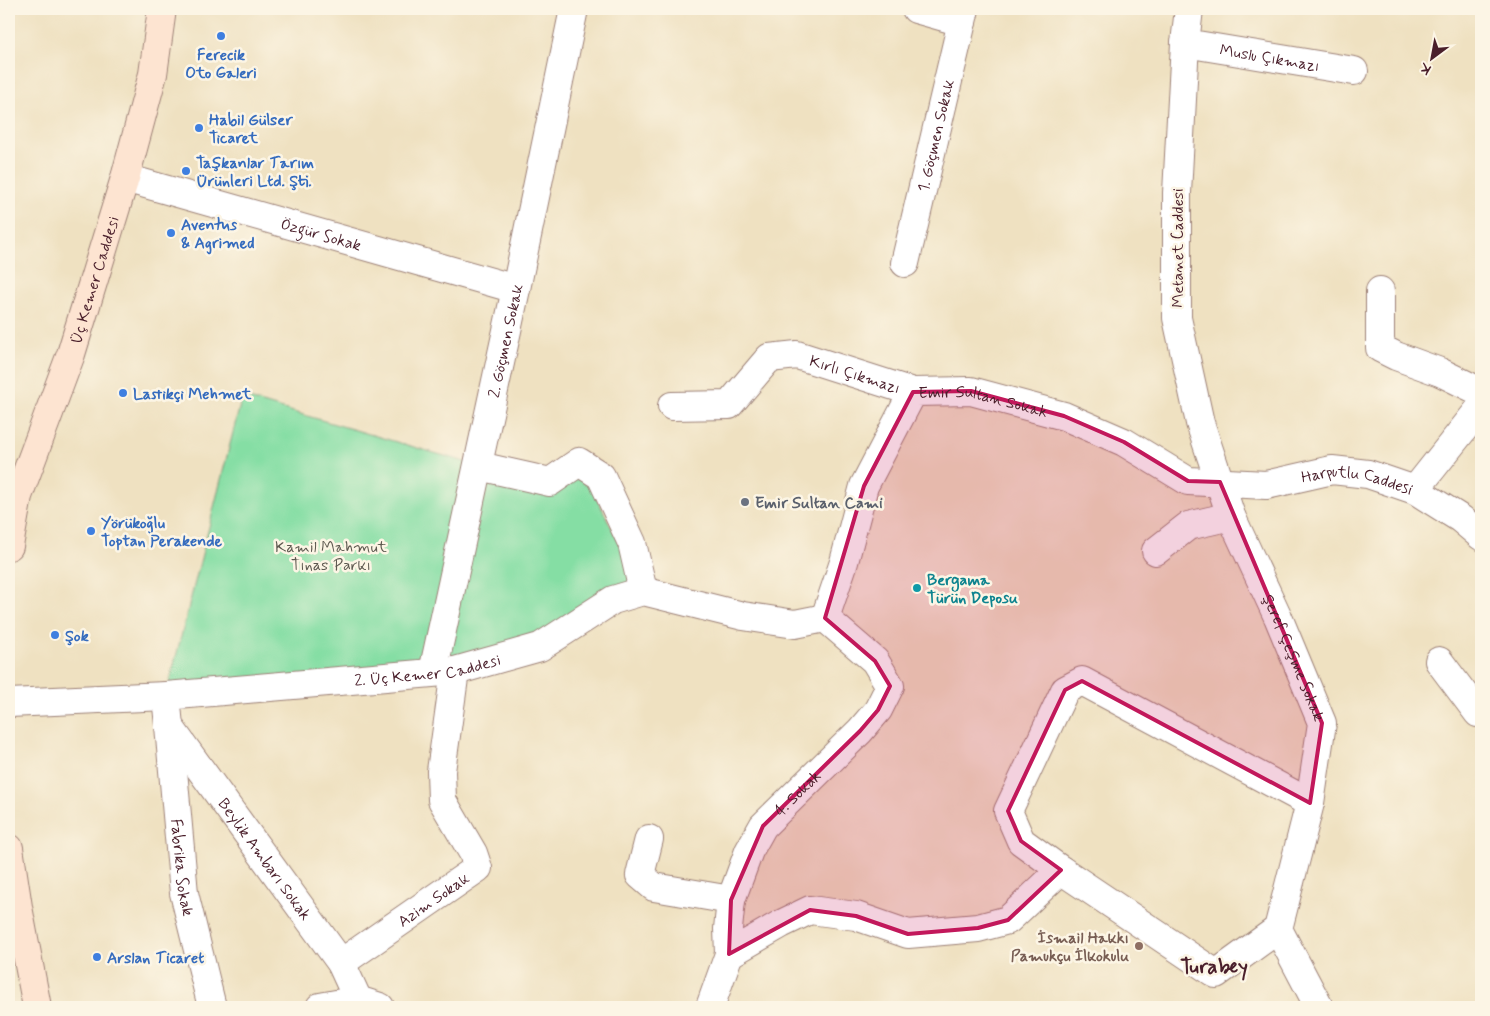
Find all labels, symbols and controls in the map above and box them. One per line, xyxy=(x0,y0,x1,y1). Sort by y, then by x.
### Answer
marker: Ferecik Oto Galeri xyxy=(215,30,227,42)
north arrow xyxy=(1408,32,1458,82)
street label: Muslu Çıkmazı xyxy=(1218,40,1321,77)
place label: Ferecik Oto Galeri xyxy=(185,45,257,84)
text: K xyxy=(1416,57,1435,78)
street label: 1. Göçmen Sokak xyxy=(913,78,960,194)
place label: Habil Gülser Ticaret xyxy=(209,110,293,149)
marker: Habil Gülser Ticaret xyxy=(193,122,205,134)
place label: Taşkanlar Tarım Ürünleri Ltd. Şti. xyxy=(196,153,314,192)
marker: Taşkanlar Tarım Ürünleri Ltd. Şti. xyxy=(180,165,192,177)
street label: Metanet Caddesi xyxy=(1168,188,1189,308)
street label: Üç Kemer Caddesi xyxy=(66,214,125,347)
street label: Özgür Sokak xyxy=(278,214,364,257)
place label: Aventus & Agrimed xyxy=(181,215,254,255)
marker: Aventus & Agrimed xyxy=(165,227,177,239)
street label: 2. Göçmen Sokak xyxy=(484,282,529,400)
street label: Kırlı Çıkmazı xyxy=(807,351,903,399)
street label: Emir Sultan Sokak xyxy=(918,382,1050,423)
place label: Lastikçi Mehmet xyxy=(133,384,252,405)
marker: Lastikçi Mehmet xyxy=(117,387,129,399)
street label: Harputlu Caddesi xyxy=(1299,461,1416,501)
place label: Emir Sultan Cami xyxy=(755,493,883,514)
marker: Emir Sultan Cami xyxy=(739,496,751,508)
place label: Yörükoğlu Toptan Perakende xyxy=(101,513,223,552)
marker: Yörükoğlu Toptan Perakende xyxy=(85,525,97,537)
park label: Kamil Mahmut Tınas Parkı xyxy=(275,537,388,576)
place label: Bergama Türün Deposu xyxy=(927,570,1018,609)
marker: Bergama Türün Deposu xyxy=(911,582,923,594)
street label: Şeref Çeşme Sokak xyxy=(1257,591,1329,725)
place label: Şok xyxy=(65,626,89,647)
marker: Şok xyxy=(49,629,61,641)
street label: 2. Üç Kemer Caddesi xyxy=(353,650,503,692)
street label: 4. Sokak xyxy=(770,766,826,821)
street label: Beylik Ambarı Sokak xyxy=(213,794,315,925)
street label: Fabrika Sokak xyxy=(165,818,198,918)
street label: Azim Sokak xyxy=(394,868,474,933)
place label: İsmail Hakkı Pamukçu İlkokulu xyxy=(1011,928,1129,967)
marker: İsmail Hakkı Pamukçu İlkokulu xyxy=(1133,940,1145,952)
place label: Arslan Ticaret xyxy=(107,948,204,969)
marker: Arslan Ticaret xyxy=(91,951,103,963)
district label: Turabey xyxy=(1180,953,1248,981)

